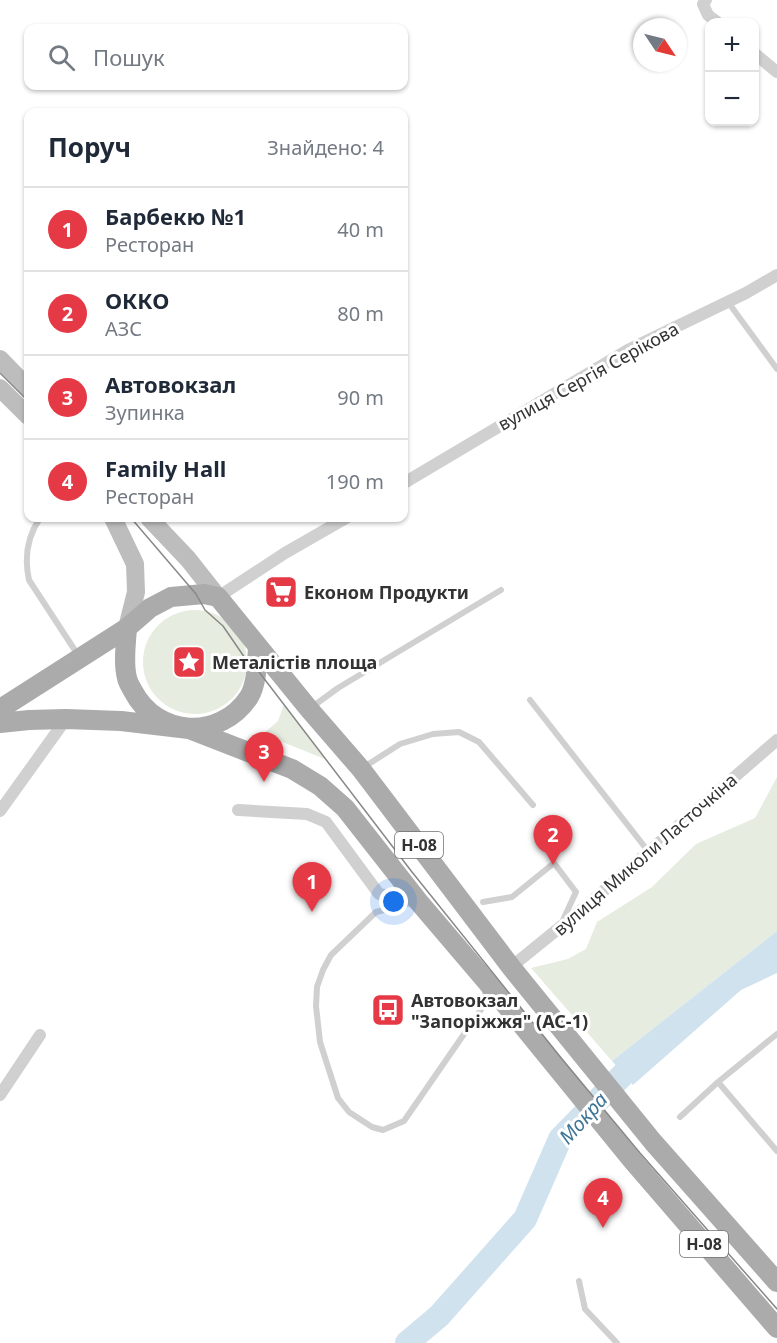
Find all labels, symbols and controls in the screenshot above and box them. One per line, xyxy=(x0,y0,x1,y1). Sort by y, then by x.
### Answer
north arrow xyxy=(633,18,687,72)
map controls xyxy=(705,18,759,126)
button: + xyxy=(705,18,759,72)
search box xyxy=(24,24,408,90)
icon: search xyxy=(45,41,78,74)
text: Пошук xyxy=(93,42,165,72)
button: − xyxy=(705,72,759,126)
text: Поруч xyxy=(48,129,131,165)
text: Знайдено: 4 xyxy=(267,134,384,161)
text: Барбекю №1 xyxy=(105,201,246,231)
text: 1 xyxy=(62,216,73,243)
text: 40 m xyxy=(337,216,384,243)
text: Ресторан xyxy=(105,231,194,258)
text: ОККО xyxy=(105,285,169,315)
text: 2 xyxy=(62,300,73,327)
text: 80 m xyxy=(337,300,384,327)
text: АЗС xyxy=(105,315,142,342)
street label: вулиця Сергія Серікова xyxy=(493,316,683,436)
text: Автовокзал xyxy=(105,369,236,399)
text: 3 xyxy=(62,384,73,411)
text: 90 m xyxy=(337,384,384,411)
text: Зупинка xyxy=(105,399,185,426)
text: Family Hall xyxy=(105,453,226,483)
text: 4 xyxy=(62,468,73,495)
text: 190 m xyxy=(326,468,384,495)
text: Ресторан xyxy=(105,483,194,510)
supermarket icon: Економ Продукти xyxy=(263,574,299,610)
place label: Економ Продукти xyxy=(304,580,469,604)
place icon: Металістів площа xyxy=(171,644,207,680)
place label: Металістів площа xyxy=(212,650,377,674)
pin: 3 xyxy=(244,732,284,782)
street label: вулиця Миколи Ласточкіна xyxy=(548,768,742,940)
pin: 2 xyxy=(534,816,572,865)
road number: Н-08 xyxy=(395,832,443,858)
pin: 1 xyxy=(292,862,332,912)
your location xyxy=(379,887,408,916)
place label: Автовокзал "Запоріжжя" (АС-1) xyxy=(411,988,588,1033)
bus stop icon: Автовокзал "Запоріжжя" (АС-1) xyxy=(370,992,406,1028)
water label: Мокра xyxy=(553,1086,613,1150)
pin: 4 xyxy=(584,1178,622,1228)
road number: Н-08 xyxy=(680,1231,728,1257)

